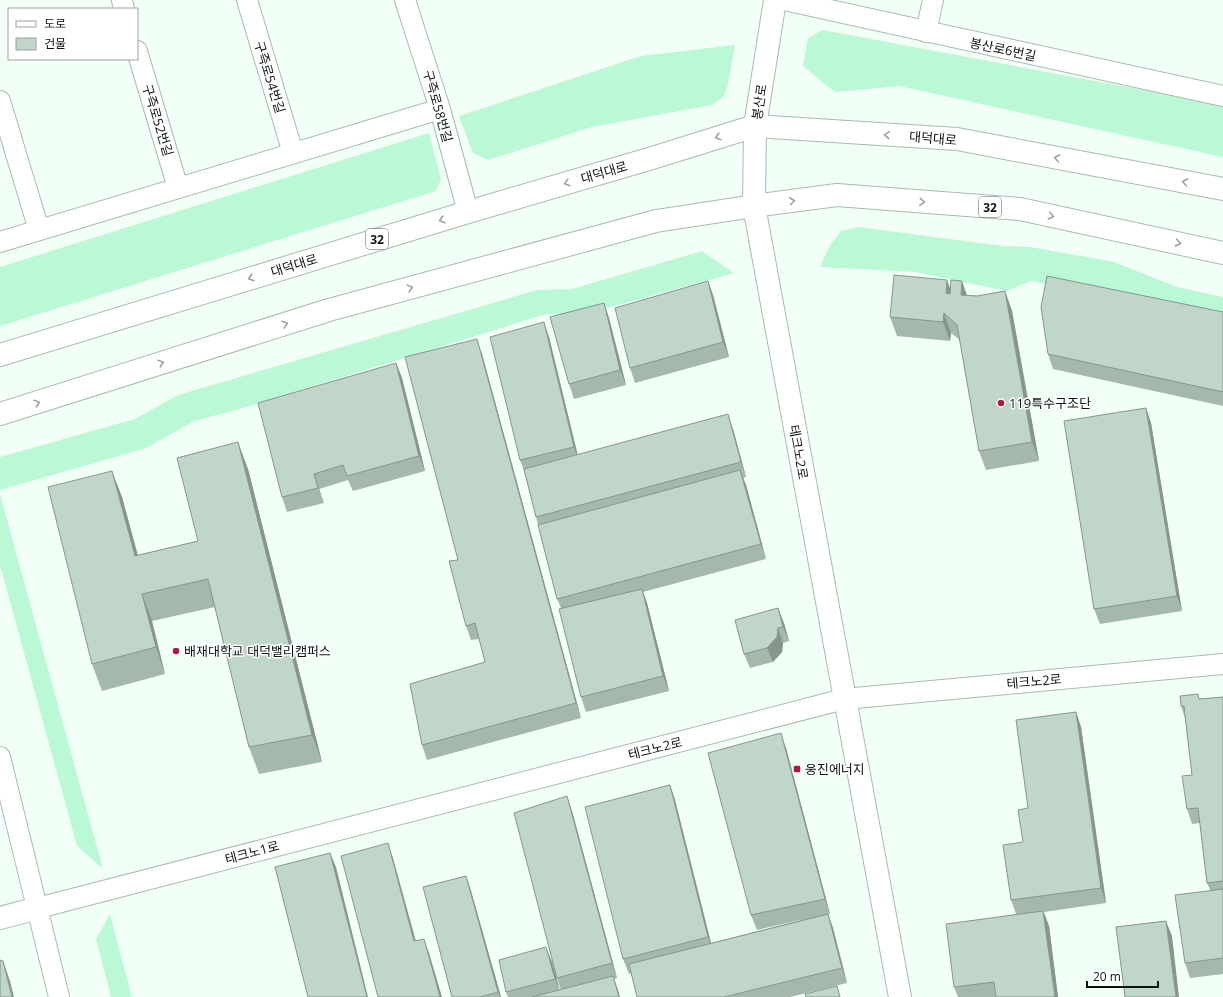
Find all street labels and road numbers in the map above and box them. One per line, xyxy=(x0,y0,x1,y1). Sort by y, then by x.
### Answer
street label: 봉산로6번길 xyxy=(968,33,1038,65)
street label: 구즉로54번길 xyxy=(250,39,290,115)
street label: 구즉로58번길 xyxy=(419,68,457,144)
street label: 구즉로52번길 xyxy=(138,82,178,158)
street label: 봉산로 xyxy=(747,83,771,121)
street label: 대덕대로 xyxy=(908,127,958,149)
street label: 대덕대로 xyxy=(579,157,630,187)
road number: 32 xyxy=(979,197,1001,217)
road number: 32 xyxy=(366,229,388,249)
street label: 대덕대로 xyxy=(268,249,320,281)
street label: 테크노2로 xyxy=(785,423,813,481)
street label: 테크노2로 xyxy=(1006,670,1062,692)
street label: 테크노2로 xyxy=(626,733,684,763)
street label: 테크노1로 xyxy=(223,836,281,868)

